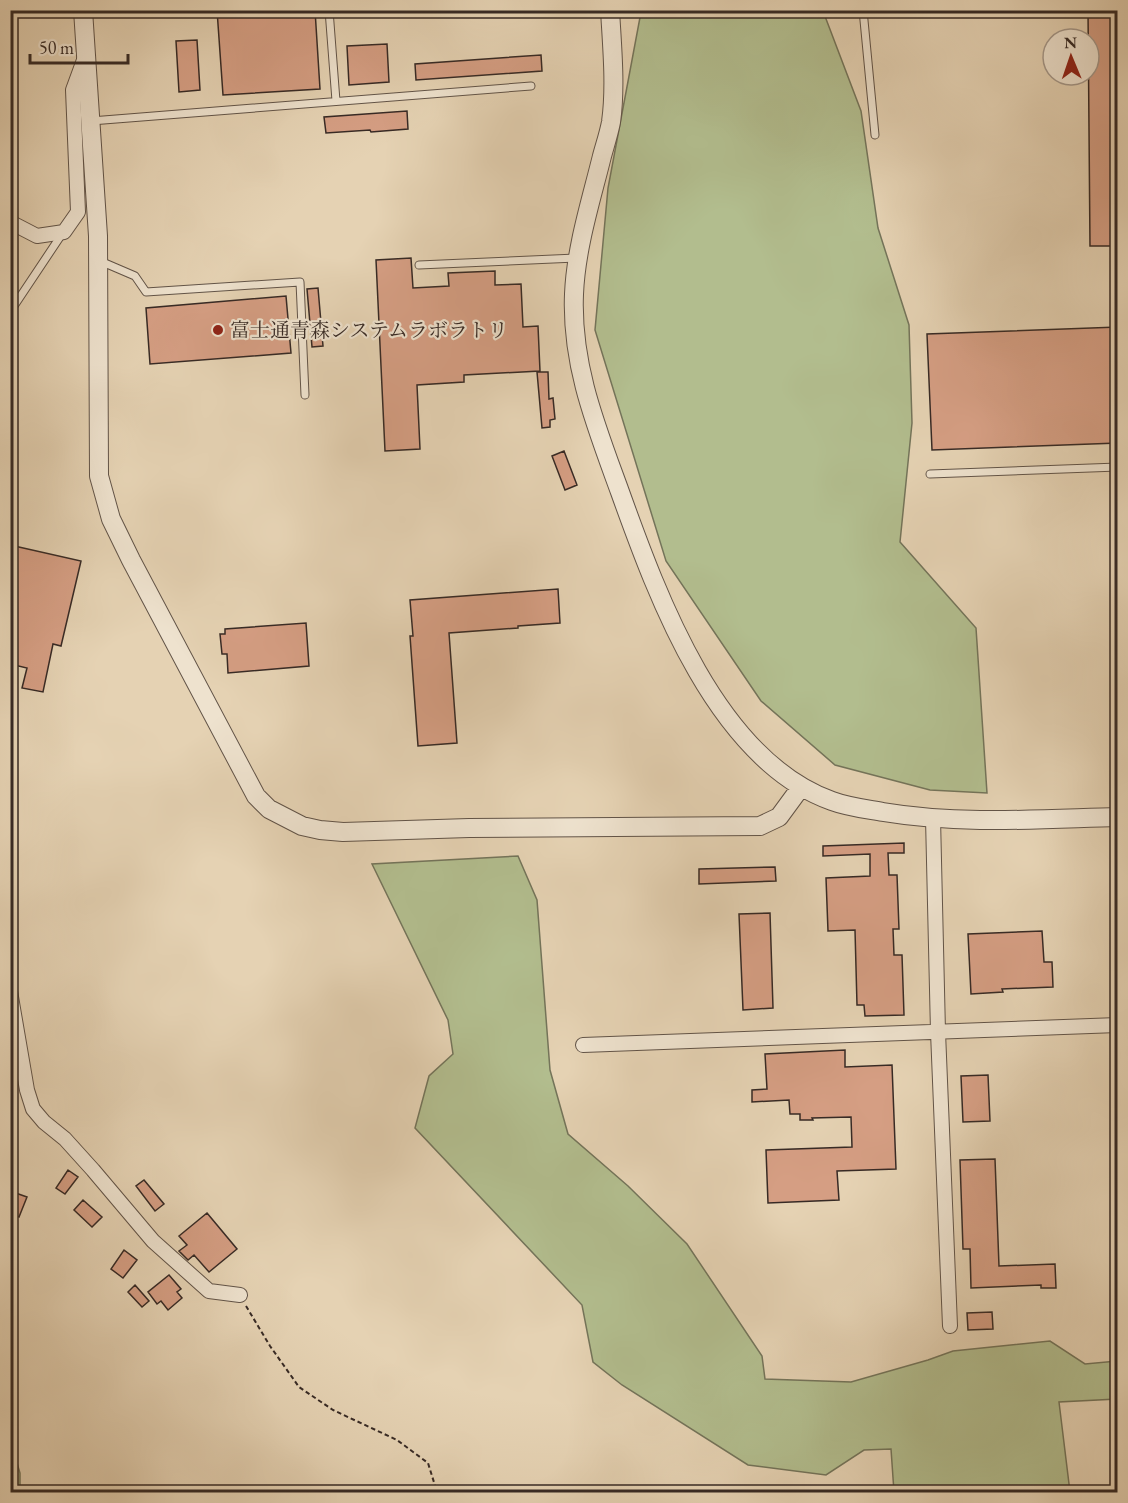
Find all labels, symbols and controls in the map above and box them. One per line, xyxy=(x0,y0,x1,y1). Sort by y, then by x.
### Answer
scale bar xyxy=(30,27,128,65)
north arrow xyxy=(1041,27,1101,87)
text: N xyxy=(1064,32,1077,53)
text: 50 m xyxy=(39,36,74,59)
place label: 富士通青森システムラボラトリ xyxy=(230,317,508,343)
marker: 富士通青森システムラボラトリ xyxy=(211,323,225,337)

